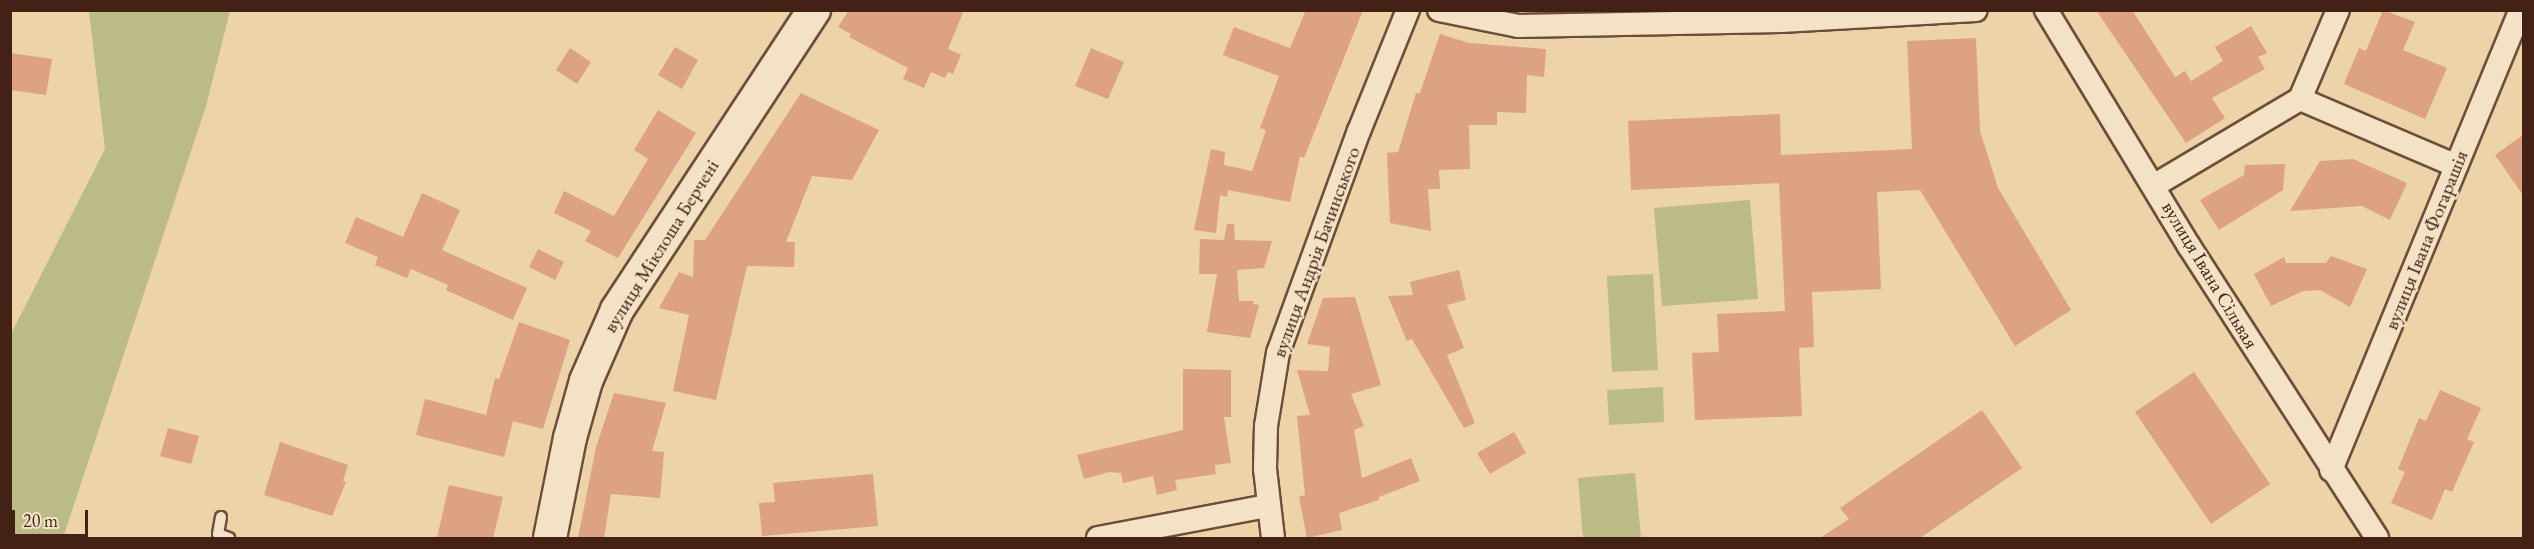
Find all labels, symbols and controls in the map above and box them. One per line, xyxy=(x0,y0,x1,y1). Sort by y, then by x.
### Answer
street label: вулиця Андрія Бачинського xyxy=(1267,143,1365,361)
street label: вулиця Івана Фогарашія xyxy=(2379,147,2473,333)
street label: вулиця Міклоша Берчені xyxy=(598,155,724,337)
street label: вулиця Івана Сільвая xyxy=(2157,197,2263,353)
scale bar xyxy=(15,498,92,536)
text: 20 m xyxy=(23,509,58,532)

